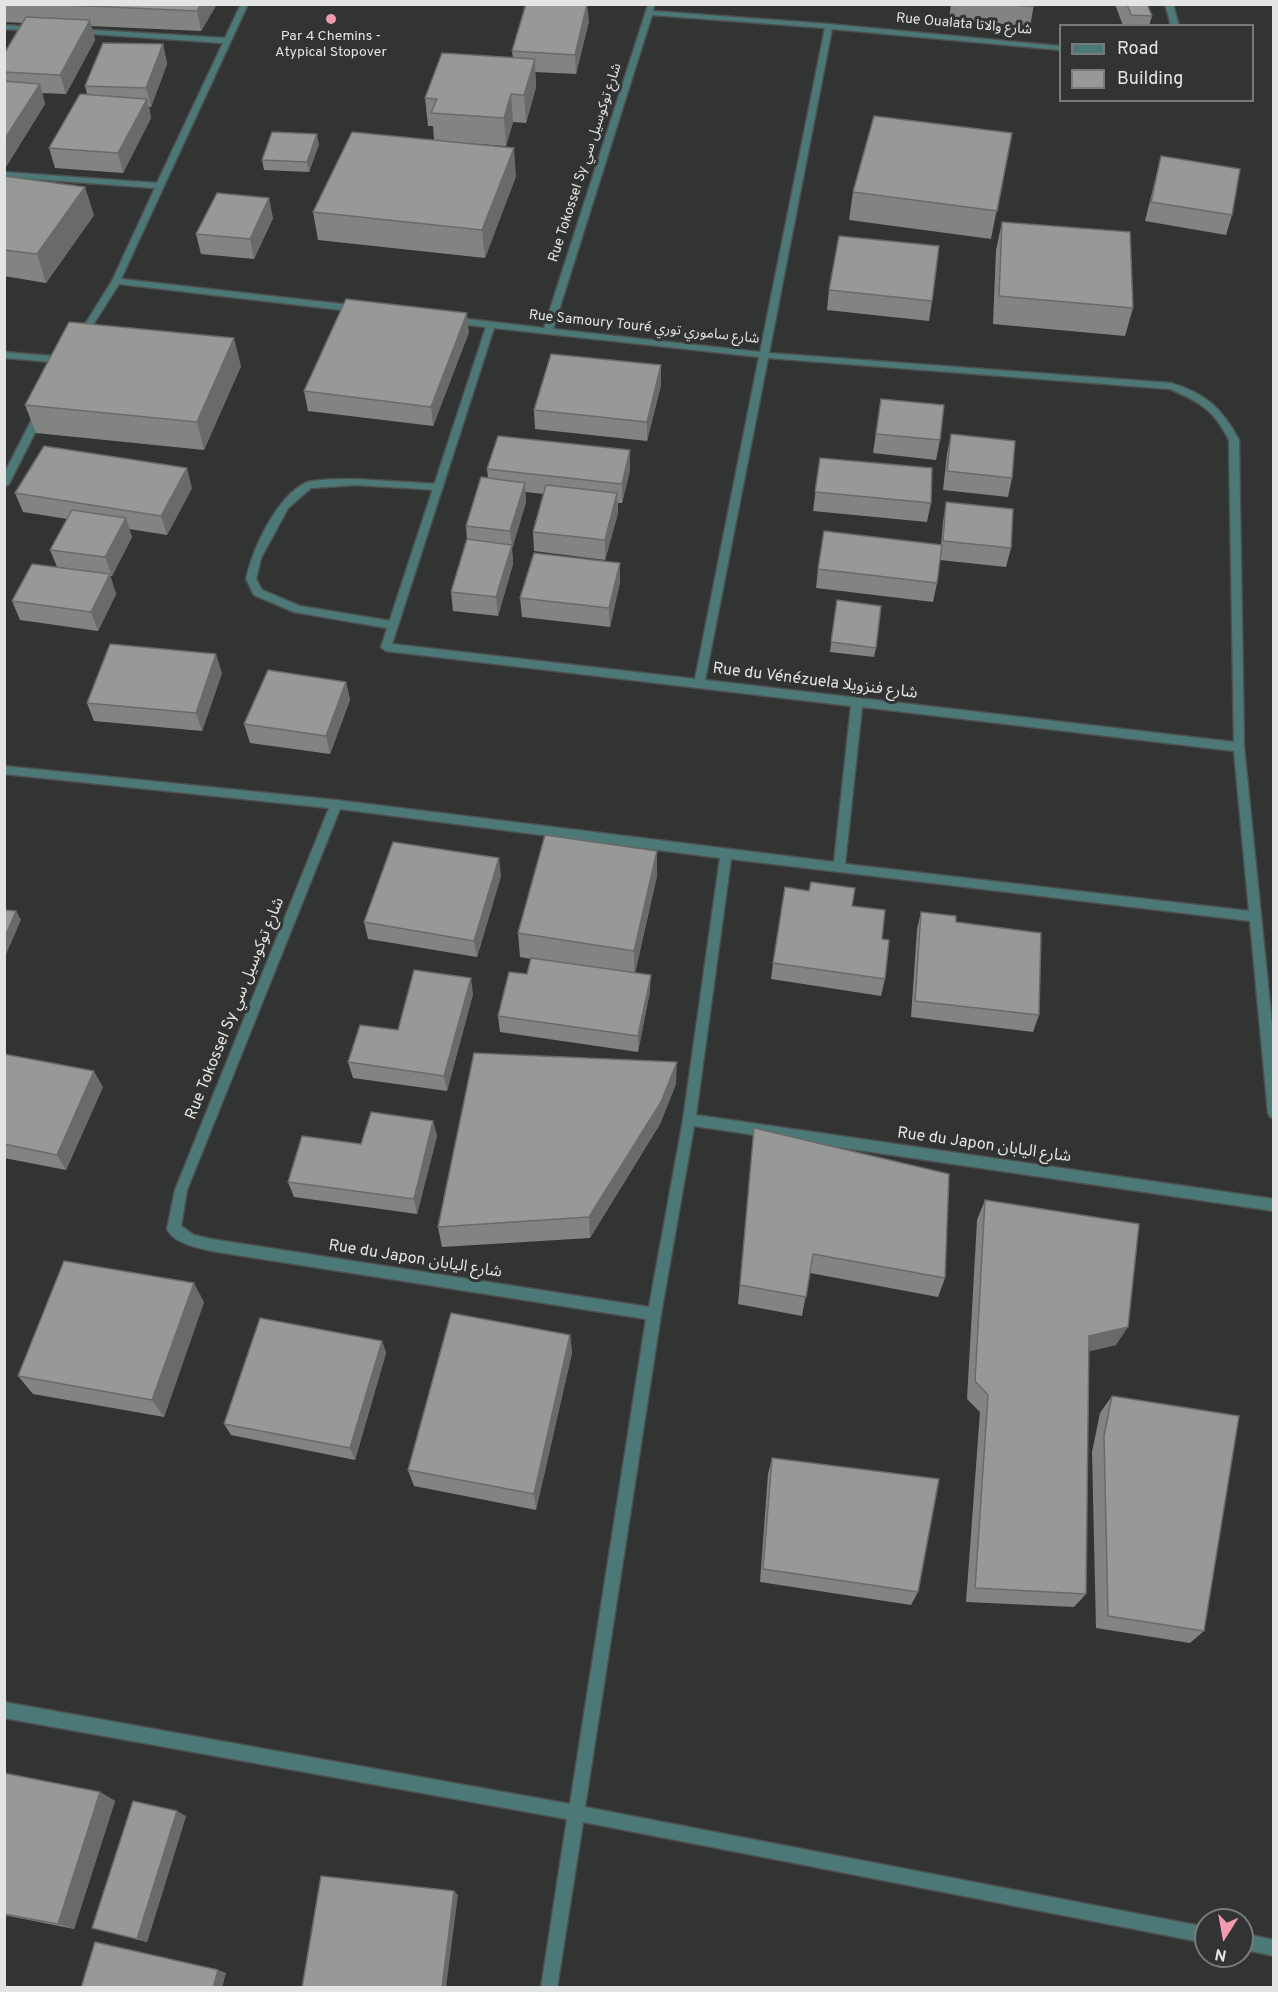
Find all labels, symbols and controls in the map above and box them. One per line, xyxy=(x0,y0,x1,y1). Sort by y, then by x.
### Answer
street label: Rue Oualata شارع والاتا xyxy=(895,11,1033,39)
marker: Par 4 Chemins - Atypical Stopover xyxy=(324,12,338,26)
legend xyxy=(1059,24,1254,102)
place label: Par 4 Chemins - Atypical Stopover xyxy=(275,29,387,62)
text: Road xyxy=(1117,38,1159,61)
street label: Rue Tokossel Sy شارع توكوسيل سي xyxy=(546,61,626,265)
text: Building xyxy=(1117,68,1183,91)
street label: Rue Samoury Touré شارع ساموري توري xyxy=(528,308,760,348)
street label: Rue du Vénézuela شارع فنزويلا xyxy=(711,660,919,704)
street label: Rue Tokossel Sy شارع توكوسيل سي xyxy=(183,895,289,1123)
street label: Rue du Japon شارع اليابان xyxy=(896,1124,1072,1168)
street label: Rue du Japon شارع اليابان xyxy=(327,1237,503,1283)
north arrow xyxy=(1194,1908,1254,1968)
text: N xyxy=(1213,1943,1228,1965)

